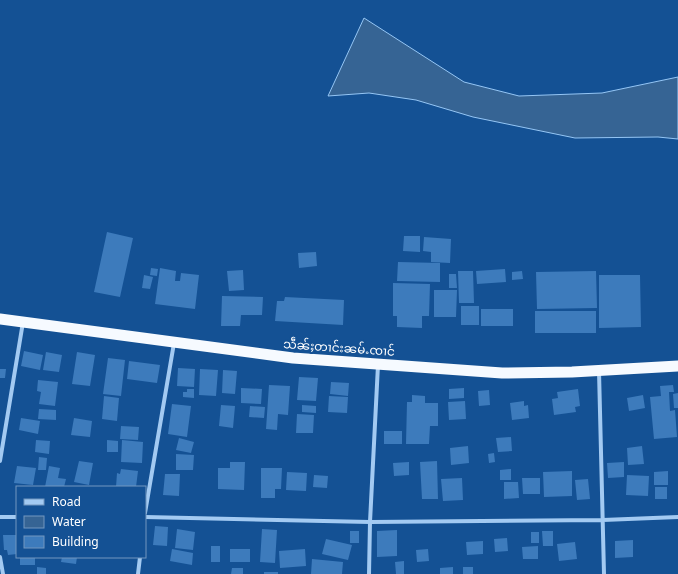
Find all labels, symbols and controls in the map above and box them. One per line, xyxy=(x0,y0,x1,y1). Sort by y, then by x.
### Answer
street label: သဵၼ်ႈတၢင်းၼမ်ႉၸၢင် xyxy=(283,335,396,360)
legend xyxy=(16,486,146,558)
text: Road xyxy=(52,493,81,510)
text: Water xyxy=(52,513,86,530)
text: Building xyxy=(52,533,99,550)

